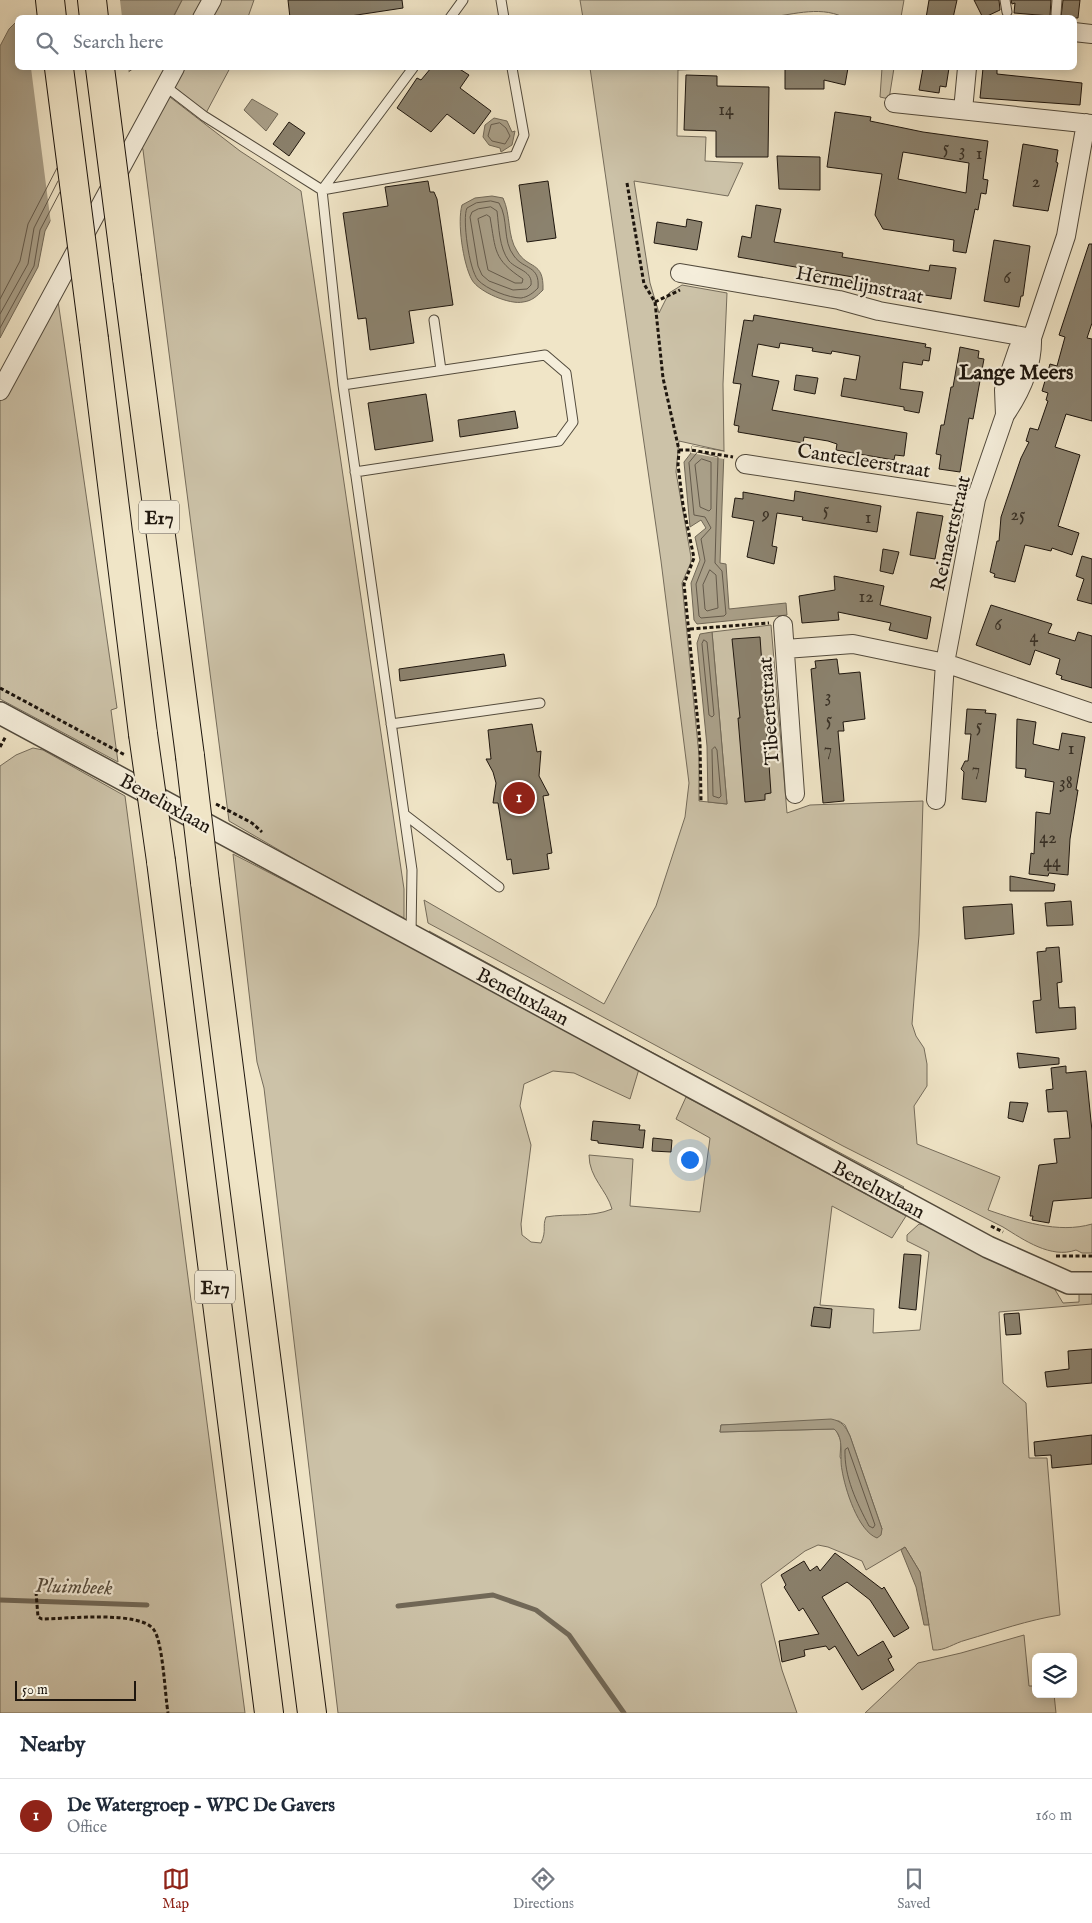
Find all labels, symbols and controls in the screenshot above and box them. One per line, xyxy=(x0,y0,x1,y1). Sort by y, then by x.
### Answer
search box xyxy=(15,15,1077,70)
icon: search xyxy=(33,29,61,57)
text: Search here xyxy=(73,31,164,55)
house number: 14 xyxy=(718,99,734,122)
house number: 5 xyxy=(943,137,950,160)
house number: 3 xyxy=(959,140,965,163)
house number: 1 xyxy=(976,143,982,166)
house number: 2 xyxy=(1032,171,1040,194)
street label: Hermelijnstraat xyxy=(794,261,926,310)
house number: 6 xyxy=(1003,267,1011,290)
district label: Lange Meers xyxy=(959,360,1073,387)
street label: Cantecleerstraat xyxy=(795,439,932,484)
street label: Reinaertstraat xyxy=(926,473,977,594)
house number: 5 xyxy=(823,499,830,522)
road number: E17 xyxy=(139,501,179,534)
house number: 9 xyxy=(761,503,770,526)
house number: 25 xyxy=(1011,504,1026,527)
house number: 1 xyxy=(865,507,871,530)
house number: 12 xyxy=(858,586,874,609)
house number: 6 xyxy=(994,614,1002,637)
house number: 4 xyxy=(1030,626,1039,649)
street label: Tibeertstraat xyxy=(753,656,786,766)
house number: 3 xyxy=(825,686,831,709)
house number: 5 xyxy=(826,709,833,732)
house number: 5 xyxy=(976,715,983,738)
house number: 1 xyxy=(1068,738,1074,761)
house number: 7 xyxy=(824,739,832,762)
house number: 7 xyxy=(972,759,980,782)
street label: Beneluxlaan xyxy=(115,769,216,840)
house number: 38 xyxy=(1059,772,1073,795)
pin: 1 xyxy=(503,779,535,817)
house number: 42 xyxy=(1039,827,1057,850)
house number: 44 xyxy=(1043,851,1061,874)
street label: Beneluxlaan xyxy=(472,963,573,1032)
your location xyxy=(677,1147,703,1173)
street label: Beneluxlaan xyxy=(828,1156,929,1225)
road number: E17 xyxy=(195,1270,235,1304)
water label: Pluimbeek xyxy=(35,1573,114,1602)
map controls xyxy=(1032,1653,1077,1698)
button: layers xyxy=(1032,1653,1077,1698)
scale bar xyxy=(15,1678,136,1701)
text: 50 m xyxy=(22,1681,48,1699)
text: Nearby xyxy=(20,1732,85,1759)
text: De Watergroep - WPC De Gavers xyxy=(67,1794,335,1818)
text: 1 xyxy=(33,1806,39,1826)
text: 160 m xyxy=(1036,1806,1072,1826)
text: Office xyxy=(67,1818,107,1838)
tab: Map xyxy=(162,1865,190,1913)
tab: Directions xyxy=(513,1865,574,1913)
tab: Saved xyxy=(897,1865,930,1913)

